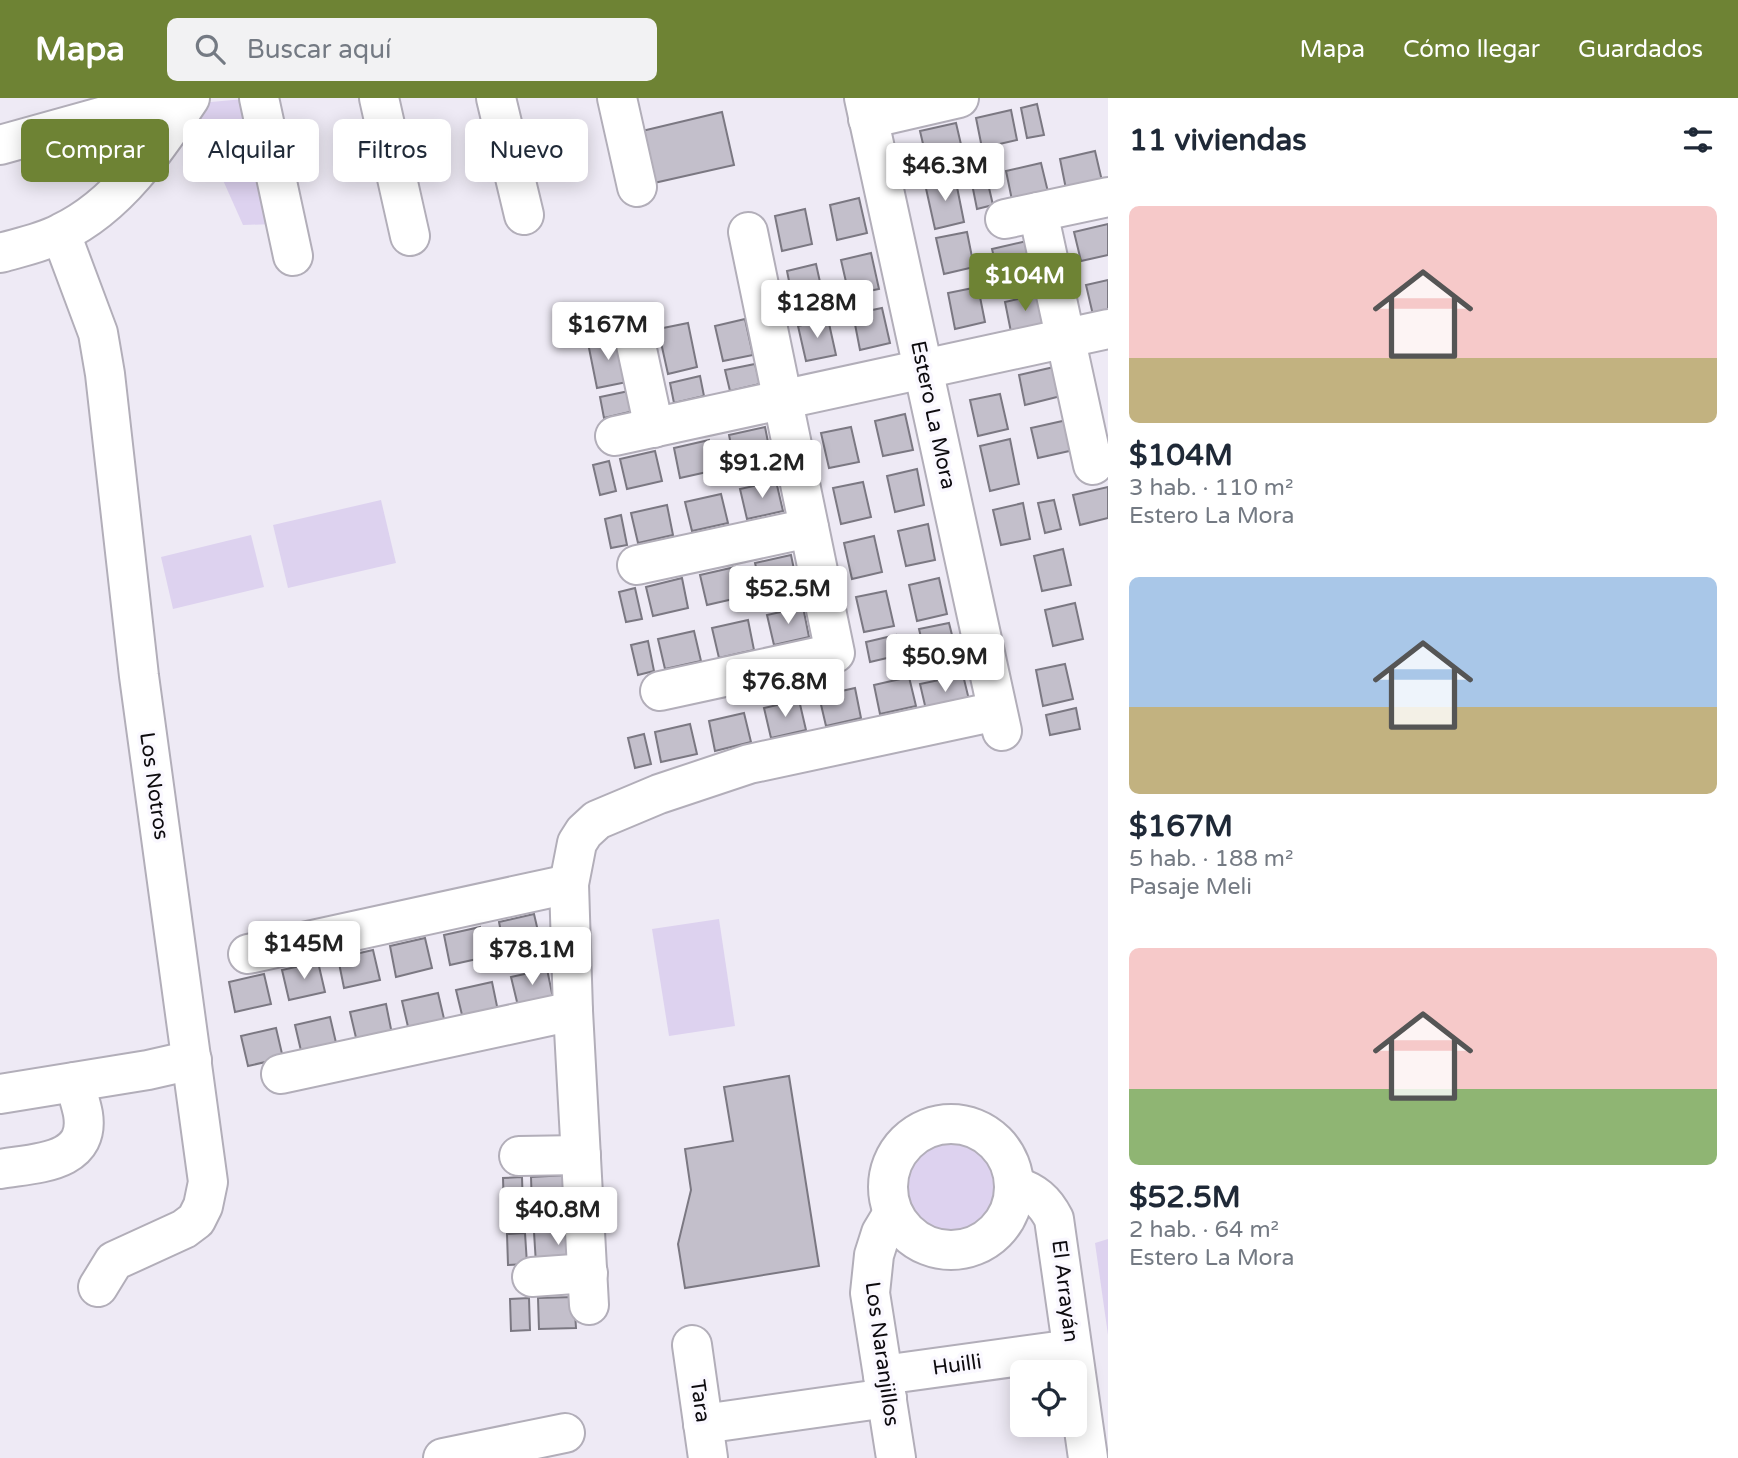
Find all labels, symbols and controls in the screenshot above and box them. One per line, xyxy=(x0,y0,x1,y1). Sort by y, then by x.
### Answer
search box xyxy=(167,18,657,81)
text: Mapa xyxy=(35,30,125,69)
icon: search xyxy=(191,30,229,68)
text: Buscar aquí xyxy=(247,34,391,65)
text: Mapa xyxy=(1300,35,1365,64)
text: Cómo llegar xyxy=(1403,35,1540,64)
text: Guardados xyxy=(1578,35,1703,64)
chip: Comprar xyxy=(21,119,169,182)
chip: Alquilar xyxy=(183,119,319,182)
chip: Filtros xyxy=(333,119,451,182)
chip: Nuevo xyxy=(465,119,588,182)
icon: filters xyxy=(1679,121,1717,159)
text: 11 viviendas xyxy=(1129,122,1307,159)
pin: $46.3M xyxy=(888,144,1002,203)
text: $46.3M xyxy=(902,152,988,180)
icon: home xyxy=(1360,251,1486,377)
pin: $104M xyxy=(976,254,1074,313)
text: $104M xyxy=(985,262,1065,290)
pin: $128M xyxy=(768,280,866,340)
text: $128M xyxy=(777,289,857,317)
pin: $167M xyxy=(559,302,657,362)
text: $167M xyxy=(568,311,648,339)
street label: Estero La Mora xyxy=(905,339,961,491)
text: $104M xyxy=(1129,437,1233,474)
pin: $91.2M xyxy=(705,440,819,500)
text: $91.2M xyxy=(719,449,805,477)
text: 3 hab. · 110 m² xyxy=(1129,474,1294,502)
text: Estero La Mora xyxy=(1129,502,1294,530)
pin: $52.5M xyxy=(731,566,845,626)
text: $52.5M xyxy=(745,575,831,603)
icon: home xyxy=(1360,622,1486,748)
pin: $50.9M xyxy=(888,634,1002,694)
text: $50.9M xyxy=(902,643,988,671)
pin: $76.8M xyxy=(728,660,842,719)
text: $76.8M xyxy=(742,668,828,696)
street label: Los Notros xyxy=(134,731,174,841)
text: $167M xyxy=(1129,808,1233,845)
text: 5 hab. · 188 m² xyxy=(1129,845,1294,873)
text: Pasaje Meli xyxy=(1129,873,1252,901)
pin: $145M xyxy=(255,922,353,981)
pin: $78.1M xyxy=(475,928,589,987)
text: $145M xyxy=(264,930,344,958)
text: $78.1M xyxy=(489,936,575,964)
icon: home xyxy=(1360,993,1486,1119)
text: $52.5M xyxy=(1129,1179,1241,1216)
pin: $40.8M xyxy=(501,1188,615,1247)
text: $40.8M xyxy=(515,1196,601,1224)
text: 2 hab. · 64 m² xyxy=(1129,1216,1279,1244)
street label: El Arrayán xyxy=(1046,1238,1084,1344)
text: Estero La Mora xyxy=(1129,1244,1294,1272)
street label: Los Naranjillos xyxy=(859,1280,905,1428)
street label: Huilli xyxy=(931,1349,983,1381)
map controls xyxy=(1010,1360,1087,1437)
button: locate xyxy=(1010,1360,1087,1437)
street label: Tara xyxy=(685,1378,715,1424)

